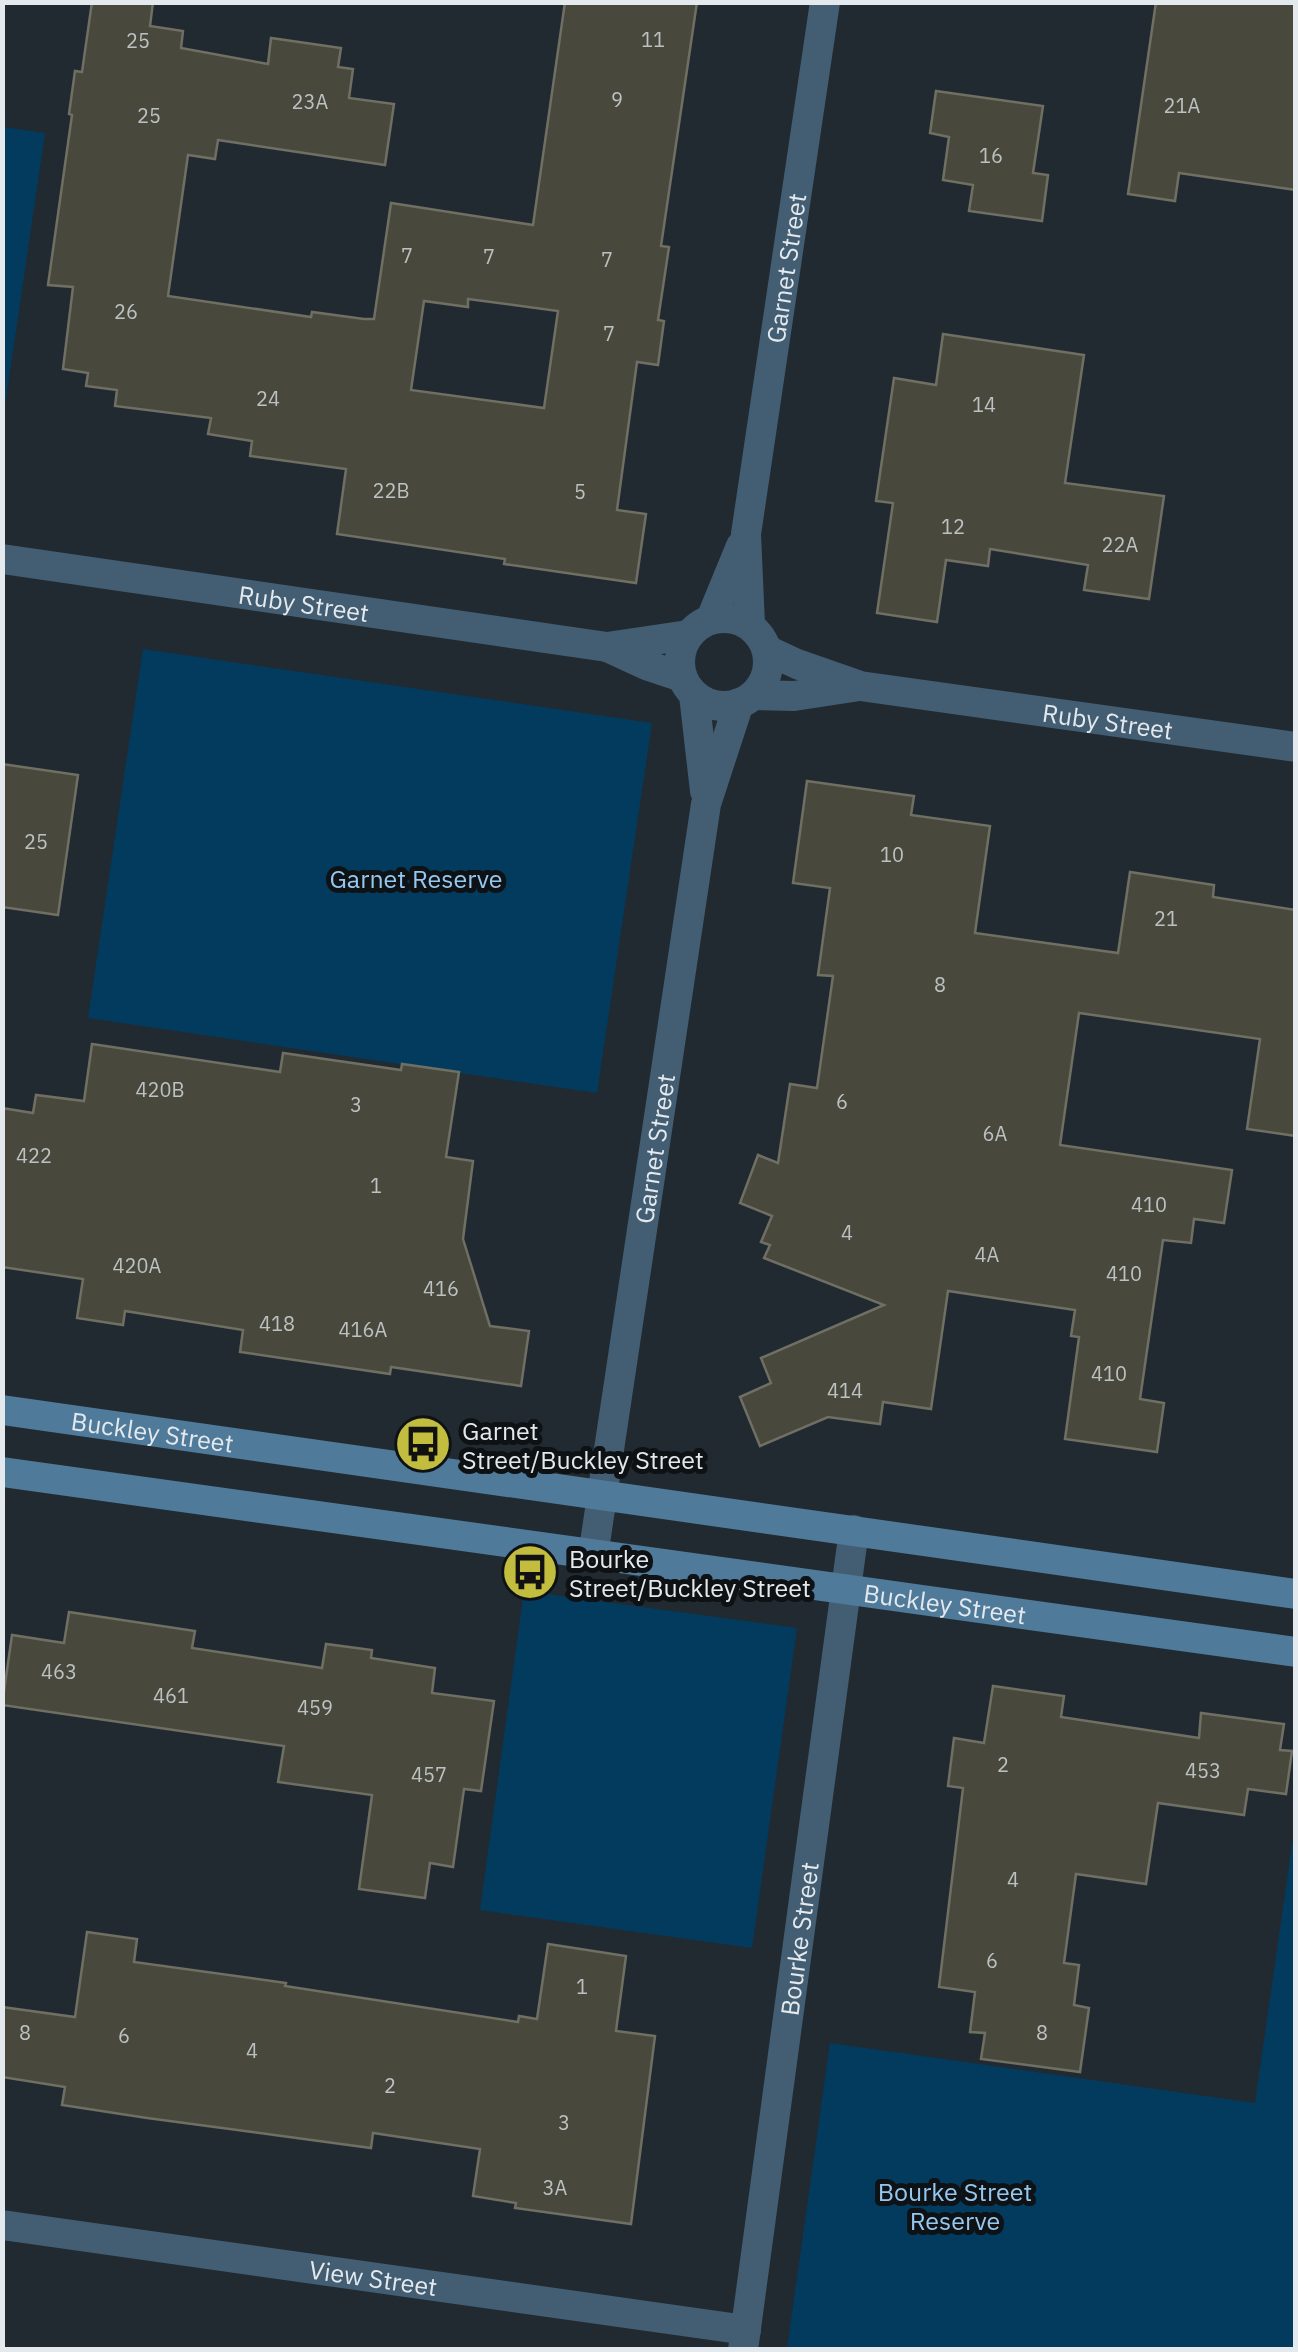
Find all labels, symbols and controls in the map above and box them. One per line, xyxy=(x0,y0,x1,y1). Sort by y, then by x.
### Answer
house number: 11 xyxy=(641,26,665,53)
house number: 25 xyxy=(126,27,150,54)
house number: 9 xyxy=(611,86,623,113)
house number: 23A xyxy=(292,88,329,115)
house number: 21A xyxy=(1164,92,1201,119)
house number: 25 xyxy=(137,102,161,129)
house number: 16 xyxy=(979,142,1003,169)
street label: Garnet Street xyxy=(758,191,813,345)
house number: 7 xyxy=(401,242,413,269)
house number: 7 xyxy=(483,243,495,270)
house number: 7 xyxy=(601,246,613,273)
house number: 26 xyxy=(114,298,138,325)
house number: 7 xyxy=(603,320,615,347)
house number: 24 xyxy=(256,385,280,412)
house number: 14 xyxy=(972,391,996,418)
house number: 22B xyxy=(372,477,410,504)
house number: 5 xyxy=(574,478,586,505)
house number: 12 xyxy=(941,513,965,540)
house number: 22A xyxy=(1102,531,1139,558)
street label: Ruby Street xyxy=(236,577,371,629)
street label: Ruby Street xyxy=(1040,695,1175,746)
house number: 25 xyxy=(24,828,48,855)
house number: 10 xyxy=(880,841,904,868)
park label: Garnet Reserve xyxy=(329,862,503,895)
house number: 21 xyxy=(1154,905,1178,932)
house number: 8 xyxy=(934,971,946,998)
street label: Garnet Street xyxy=(627,1071,682,1226)
house number: 420B xyxy=(135,1076,185,1103)
house number: 6 xyxy=(836,1088,848,1115)
house number: 3 xyxy=(350,1091,362,1118)
house number: 6A xyxy=(983,1120,1008,1147)
house number: 422 xyxy=(16,1142,52,1169)
house number: 1 xyxy=(370,1172,382,1199)
house number: 410 xyxy=(1131,1191,1167,1218)
house number: 4 xyxy=(841,1219,853,1246)
house number: 4A xyxy=(975,1241,1000,1268)
house number: 420A xyxy=(113,1252,162,1279)
house number: 410 xyxy=(1106,1260,1142,1287)
house number: 416 xyxy=(423,1275,459,1302)
house number: 418 xyxy=(259,1310,295,1337)
house number: 416A xyxy=(339,1316,388,1343)
house number: 410 xyxy=(1091,1360,1127,1387)
house number: 414 xyxy=(827,1377,863,1404)
street label: Buckley Street xyxy=(69,1404,236,1459)
bus stop icon: Garnet Street/Buckley Street xyxy=(393,1414,453,1474)
place label: Garnet Street/Buckley Street xyxy=(462,1414,704,1476)
bus stop icon: Bourke Street/Buckley Street xyxy=(500,1542,560,1602)
place label: Bourke Street/Buckley Street xyxy=(569,1542,811,1604)
street label: Buckley Street xyxy=(862,1576,1028,1631)
house number: 463 xyxy=(41,1658,77,1685)
house number: 461 xyxy=(153,1682,189,1709)
house number: 459 xyxy=(297,1694,333,1721)
house number: 2 xyxy=(997,1751,1009,1778)
house number: 453 xyxy=(1185,1757,1221,1784)
house number: 457 xyxy=(411,1761,447,1788)
street label: Bourke Street xyxy=(772,1860,825,2018)
house number: 4 xyxy=(1007,1866,1019,1893)
house number: 6 xyxy=(986,1947,998,1974)
house number: 1 xyxy=(576,1973,588,2000)
house number: 8 xyxy=(19,2019,31,2046)
house number: 8 xyxy=(1036,2019,1048,2046)
house number: 6 xyxy=(118,2022,130,2049)
house number: 4 xyxy=(246,2037,258,2064)
house number: 2 xyxy=(384,2072,396,2099)
house number: 3 xyxy=(558,2109,570,2136)
house number: 3A xyxy=(543,2174,568,2201)
park label: Bourke Street Reserve xyxy=(878,2175,1032,2237)
street label: View Street xyxy=(307,2252,439,2303)

